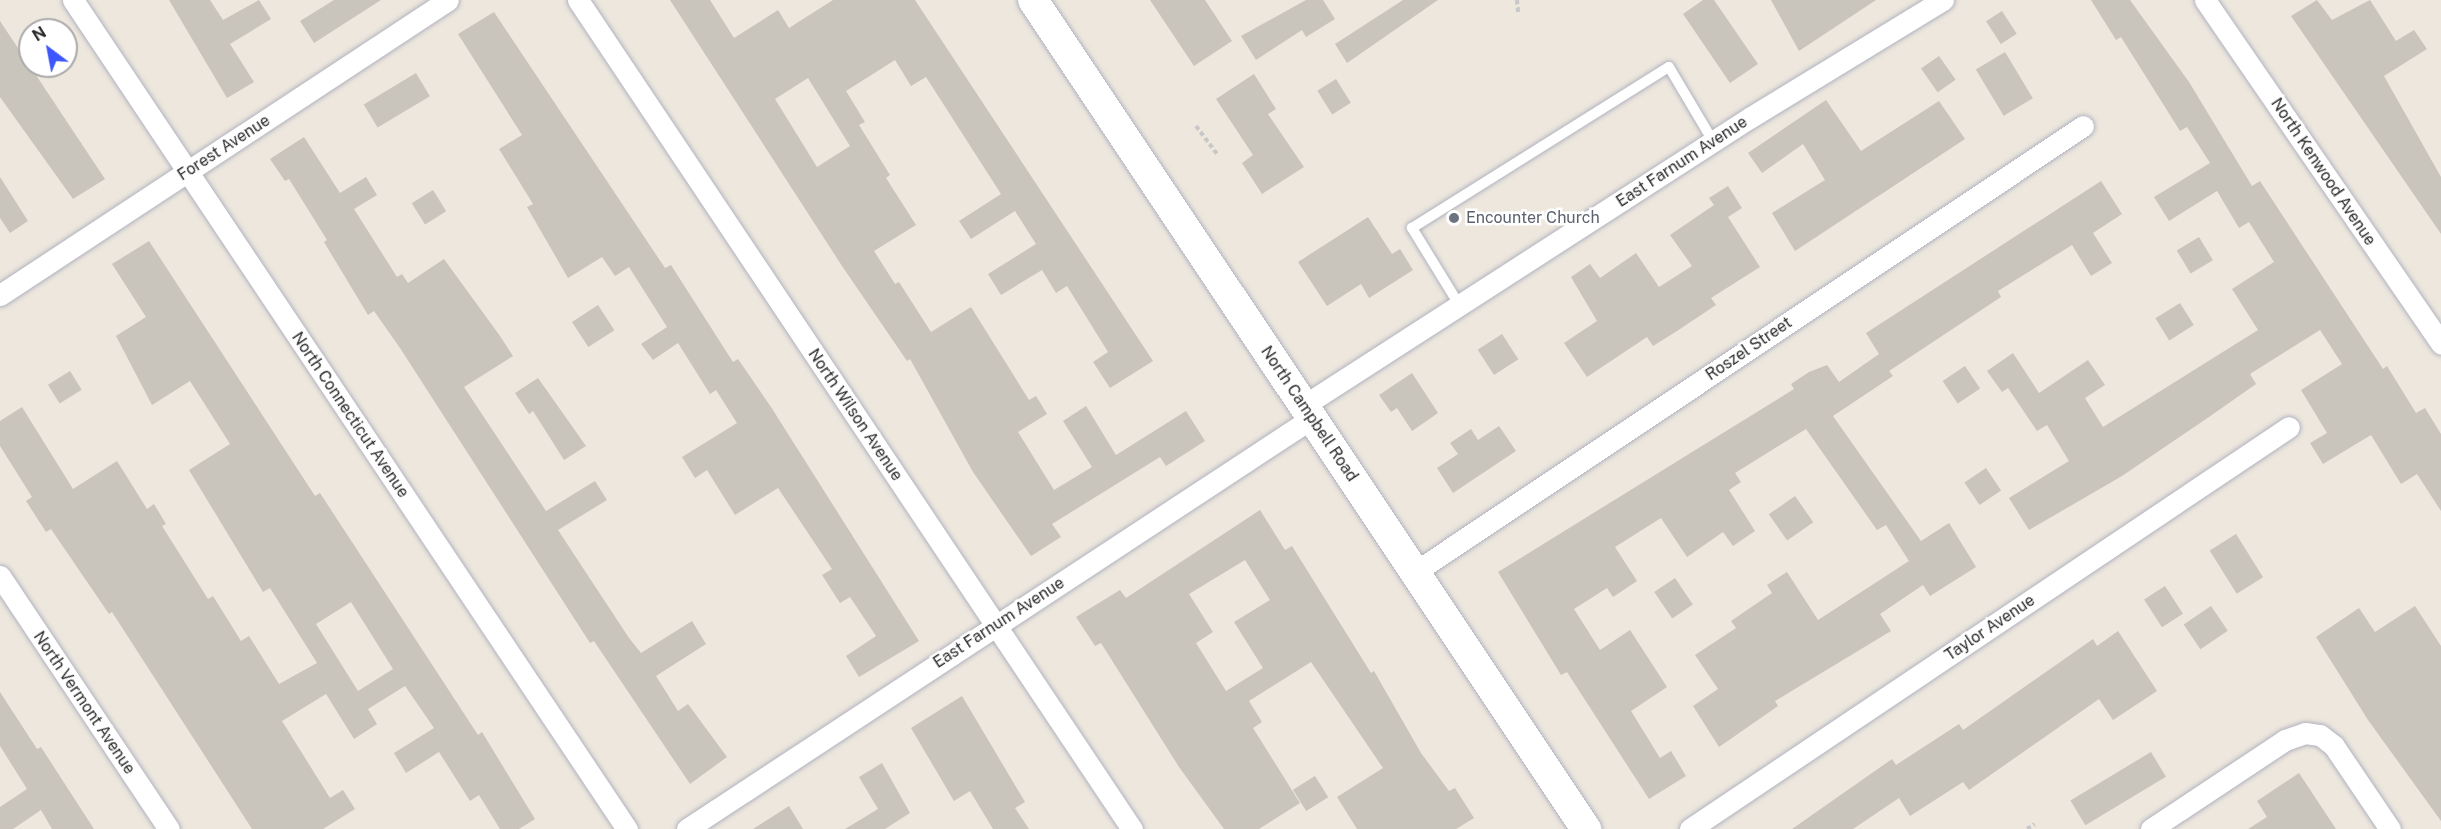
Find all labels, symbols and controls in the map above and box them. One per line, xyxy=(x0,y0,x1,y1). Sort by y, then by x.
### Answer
north arrow xyxy=(18,18,78,78)
text: N xyxy=(29,23,50,45)
street label: North Kenwood Avenue xyxy=(2266,95,2380,249)
street label: Forest Avenue xyxy=(174,111,274,185)
street label: East Farnum Avenue xyxy=(1613,112,1751,212)
place label: Encounter Church xyxy=(1466,208,1600,228)
marker: Encounter Church xyxy=(1447,211,1461,225)
street label: Roszel Street xyxy=(1702,313,1796,385)
street label: North Connecticut Avenue xyxy=(287,329,413,501)
street label: North Campbell Road xyxy=(1256,343,1362,485)
street label: North Wilson Avenue xyxy=(804,345,906,485)
street label: East Farnum Avenue xyxy=(930,573,1068,673)
street label: Taylor Avenue xyxy=(1941,591,2039,665)
street label: North Vermont Avenue xyxy=(29,628,139,778)

